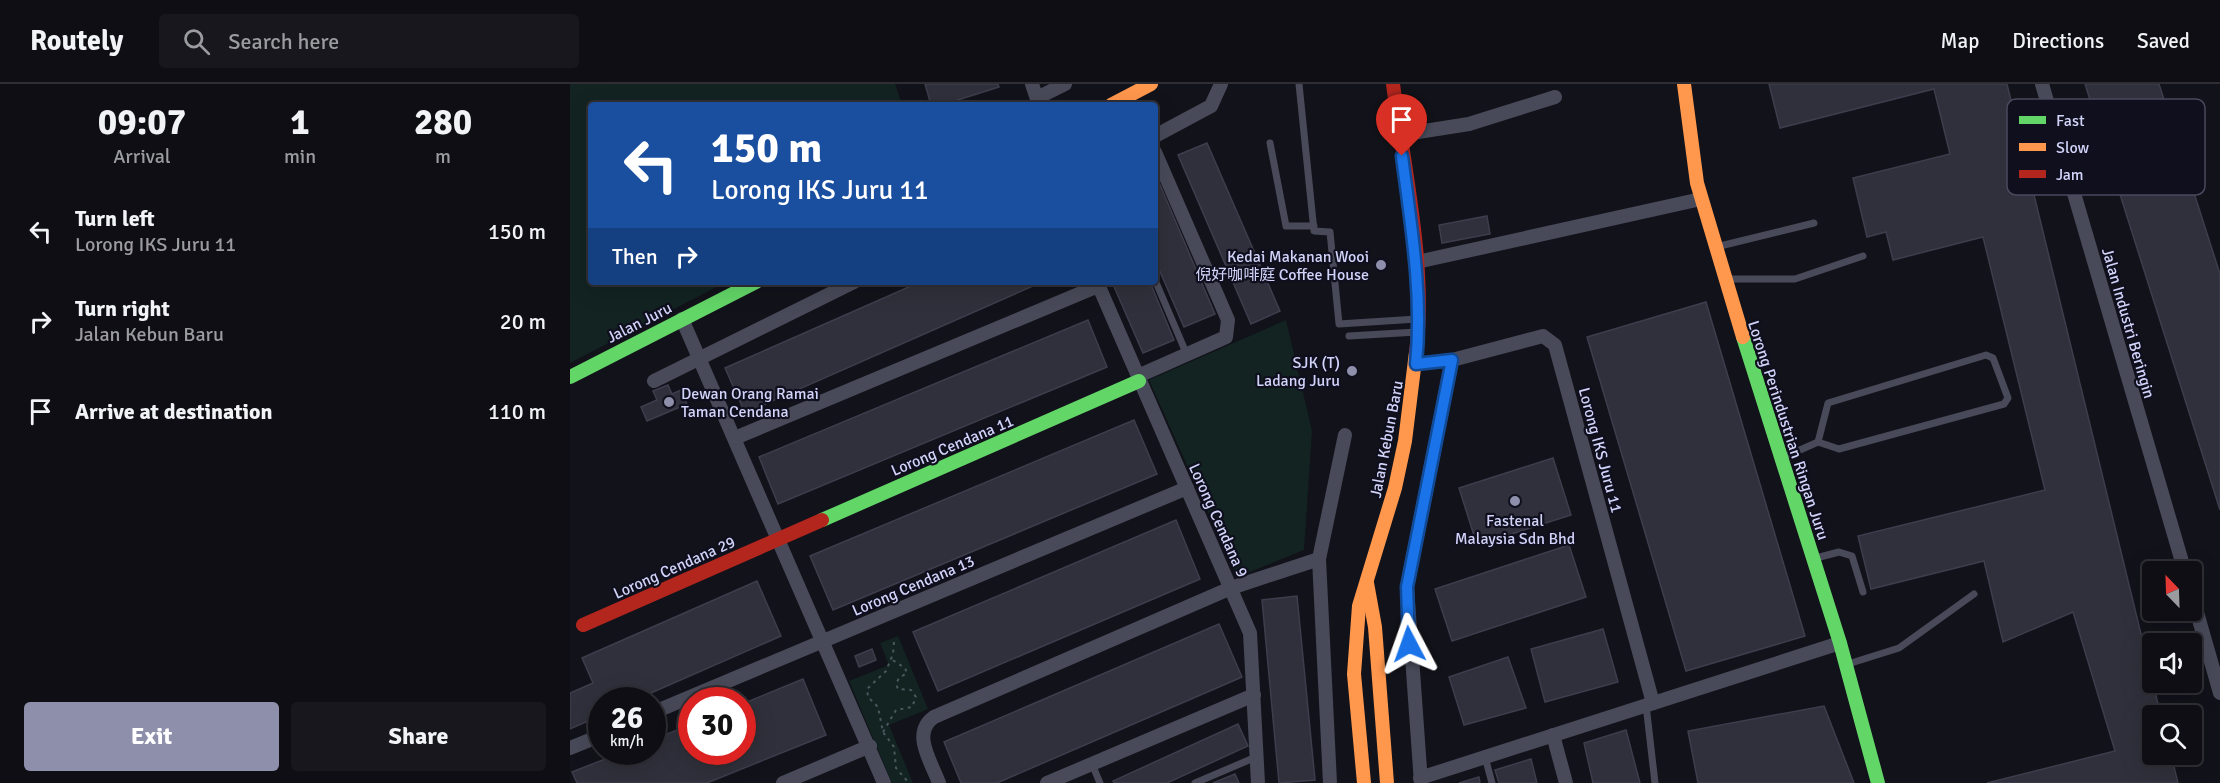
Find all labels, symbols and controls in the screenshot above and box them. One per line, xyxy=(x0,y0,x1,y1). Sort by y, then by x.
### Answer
search box xyxy=(159,14,579,68)
text: Routely xyxy=(30,24,123,58)
icon: search xyxy=(180,25,213,58)
text: Search here xyxy=(228,28,339,55)
text: Map xyxy=(1941,28,1979,54)
text: Directions xyxy=(2012,28,2104,54)
text: Saved xyxy=(2137,28,2190,54)
pin xyxy=(1376,94,1427,156)
legend xyxy=(2007,99,2205,195)
text: 09:07 xyxy=(98,100,186,145)
text: 1 xyxy=(290,100,310,145)
text: 280 xyxy=(414,100,472,145)
icon: arrive xyxy=(1385,103,1418,136)
text: Fast xyxy=(2056,111,2085,131)
text: 150 m xyxy=(711,123,822,174)
icon: left xyxy=(612,126,690,204)
text: Slow xyxy=(2056,138,2090,158)
text: Arrival xyxy=(113,144,171,169)
text: min xyxy=(284,144,316,169)
text: m xyxy=(435,144,451,169)
text: Jam xyxy=(2056,165,2084,185)
text: Lorong IKS Juru 11 xyxy=(711,174,928,207)
text: Turn left xyxy=(75,205,155,232)
icon: left xyxy=(24,215,57,248)
text: 150 m xyxy=(488,218,546,245)
text: Lorong IKS Juru 11 xyxy=(75,232,236,257)
icon: right xyxy=(670,240,703,273)
text: Then xyxy=(612,243,658,270)
street label: Jalan Industri Beringin xyxy=(2097,246,2159,401)
place label: Kedai Makanan Wooi 倪好咖啡庭 Coffee House xyxy=(1195,247,1369,285)
marker: Kedai Makanan Wooi 倪好咖啡庭 Coffee House xyxy=(1374,258,1388,272)
text: Turn right xyxy=(75,295,170,322)
street label: Jalan Juru xyxy=(603,298,675,348)
icon: right xyxy=(24,305,57,338)
text: 20 m xyxy=(500,308,546,335)
street label: Lorong Perindustrian Ringan Juru xyxy=(1743,318,1833,543)
text: Jalan Kebun Baru xyxy=(75,322,224,347)
place label: SJK (T) Ladang Juru xyxy=(1256,353,1340,391)
marker: SJK (T) Ladang Juru xyxy=(1345,364,1359,378)
street label: Jalan Kebun Baru xyxy=(1366,379,1408,500)
place label: Dewan Orang Ramai Taman Cendana xyxy=(681,384,819,422)
street label: Lorong IKS Juru 11 xyxy=(1574,385,1626,515)
icon: arrive xyxy=(24,395,57,428)
marker: Dewan Orang Ramai Taman Cendana xyxy=(662,395,676,409)
text: Arrive at destination xyxy=(75,398,272,425)
text: 110 m xyxy=(488,398,546,425)
street label: Lorong Cendana 11 xyxy=(888,411,1017,481)
street label: Lorong Cendana 9 xyxy=(1184,460,1252,581)
marker: Fastenal Malaysia Sdn Bhd xyxy=(1508,494,1522,508)
place label: Fastenal Malaysia Sdn Bhd xyxy=(1455,511,1575,549)
street label: Lorong Cendana 29 xyxy=(610,532,738,604)
street label: Lorong Cendana 13 xyxy=(849,551,978,621)
north arrow xyxy=(2142,561,2202,621)
map controls xyxy=(2142,561,2202,765)
position arrow xyxy=(1377,612,1441,676)
button: sound xyxy=(2142,633,2202,693)
speed limit sign: 30 xyxy=(678,687,756,765)
text: 26 xyxy=(611,700,643,737)
button: Exit xyxy=(24,702,279,771)
button: Share xyxy=(291,702,546,771)
button: search xyxy=(2142,705,2202,765)
text: km/h xyxy=(610,732,644,750)

